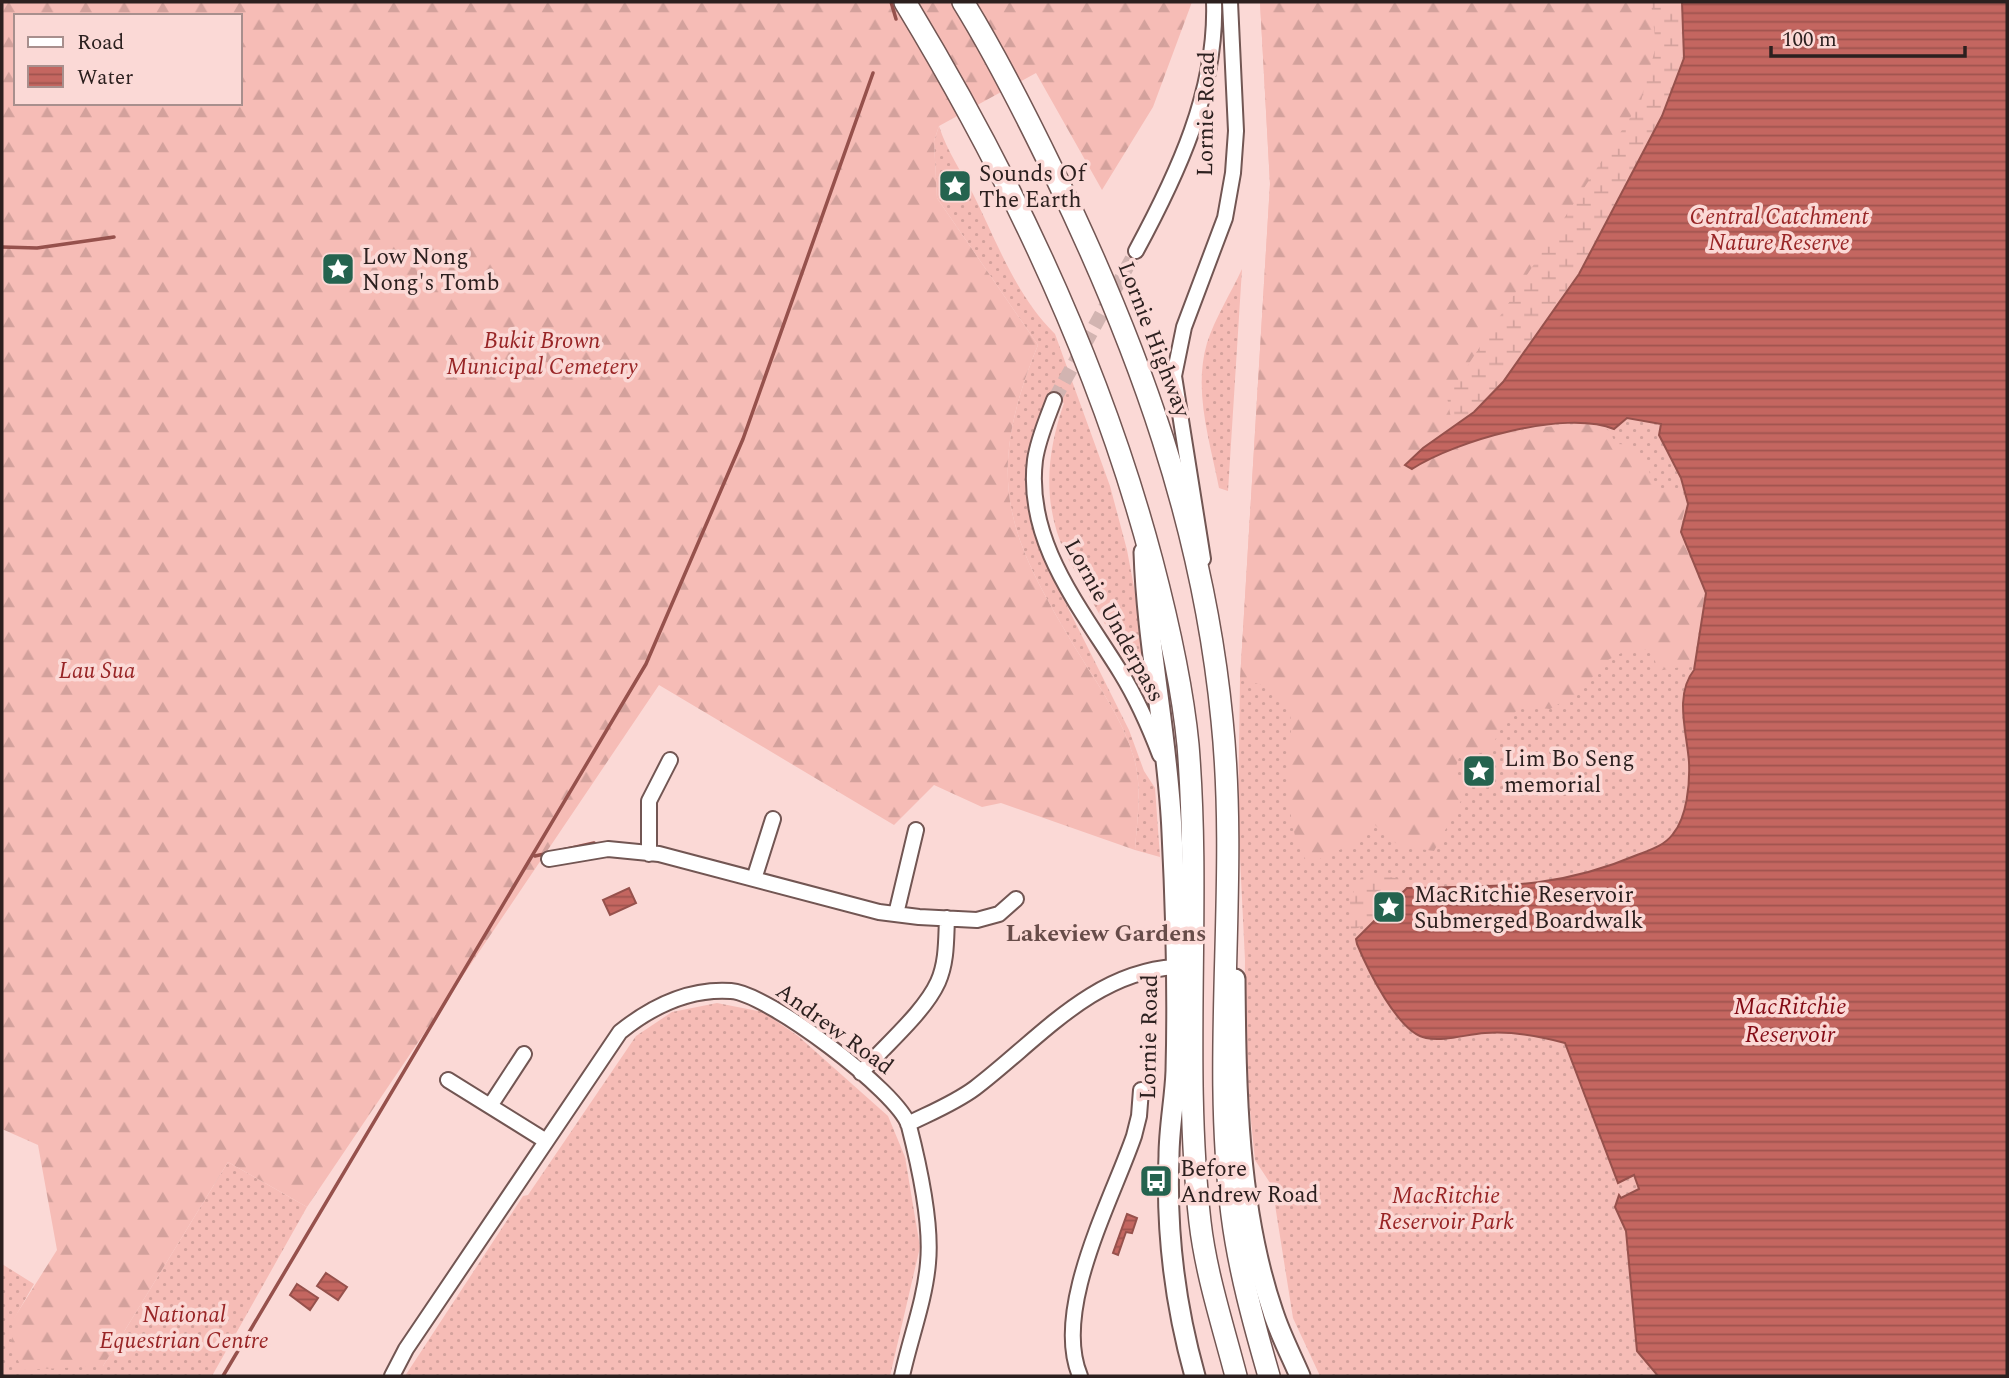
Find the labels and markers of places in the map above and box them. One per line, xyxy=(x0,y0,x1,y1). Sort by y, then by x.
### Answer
place label: Sounds Of The Earth xyxy=(979,157,1088,218)
place icon: Sounds Of The Earth xyxy=(936,167,974,205)
place label: Low Nong Nong's Tomb xyxy=(362,240,499,301)
place icon: Low Nong Nong's Tomb xyxy=(319,250,357,288)
place label: Lim Bo Seng memorial xyxy=(1504,742,1634,803)
place icon: Lim Bo Seng memorial xyxy=(1460,752,1498,790)
place label: MacRitchie Reservoir Submerged Boardwalk xyxy=(1414,878,1643,939)
place icon: MacRitchie Reservoir Submerged Boardwalk xyxy=(1370,888,1408,926)
place label: Before Andrew Road xyxy=(1180,1152,1319,1213)
bus stop icon: Before Andrew Road xyxy=(1137,1162,1175,1200)

